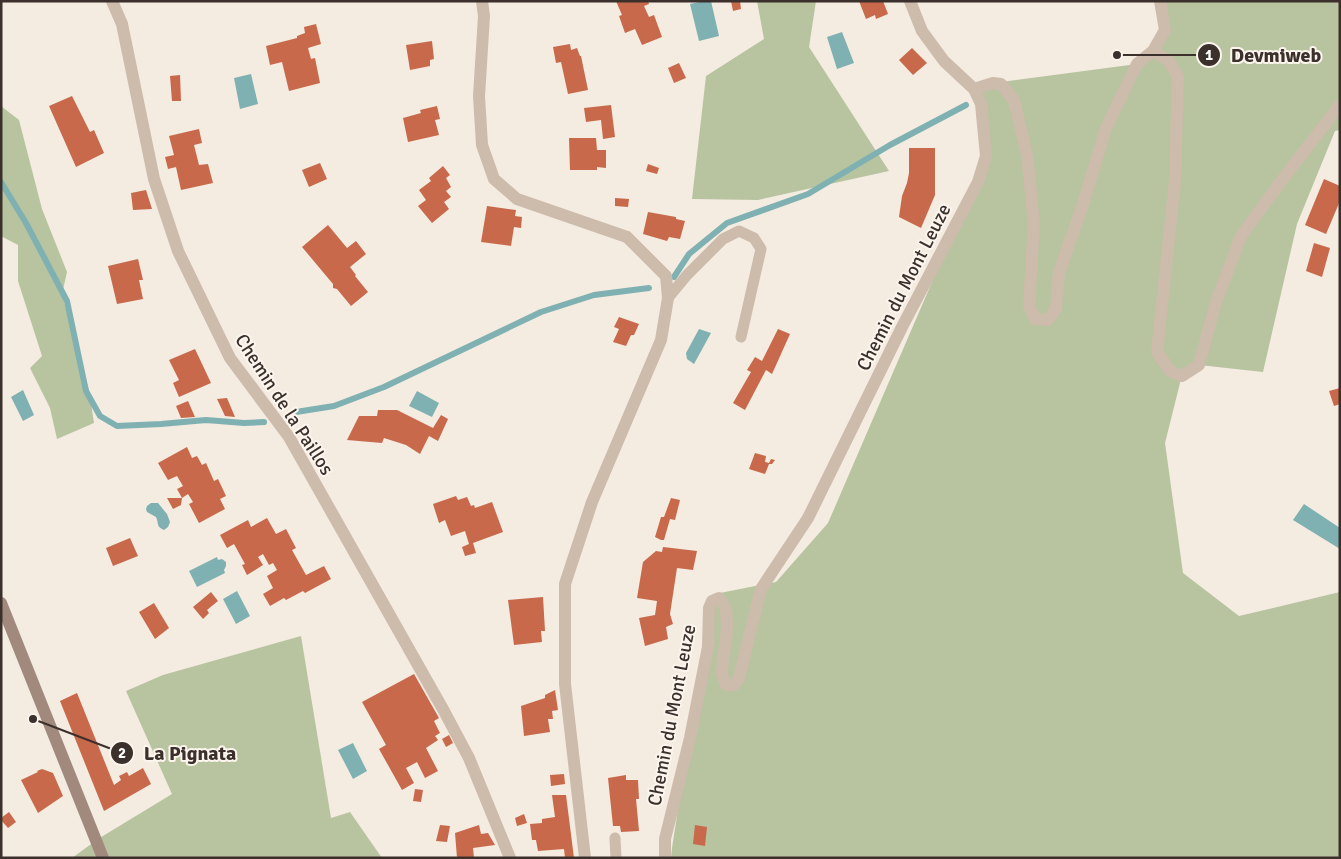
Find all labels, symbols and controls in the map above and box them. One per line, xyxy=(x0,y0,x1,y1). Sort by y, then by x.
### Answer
callout: Devmiweb xyxy=(1196,38,1332,73)
text: Devmiweb xyxy=(1231,43,1321,68)
text: 1 xyxy=(1205,46,1213,64)
street label: Chemin du Mont Leuze xyxy=(851,200,956,375)
street label: Chemin de la Paillos xyxy=(230,329,339,480)
street label: Chemin du Mont Leuze xyxy=(643,622,701,808)
callout: La Pignata xyxy=(109,735,247,770)
text: La Pignata xyxy=(144,741,236,766)
text: 2 xyxy=(118,744,126,762)

